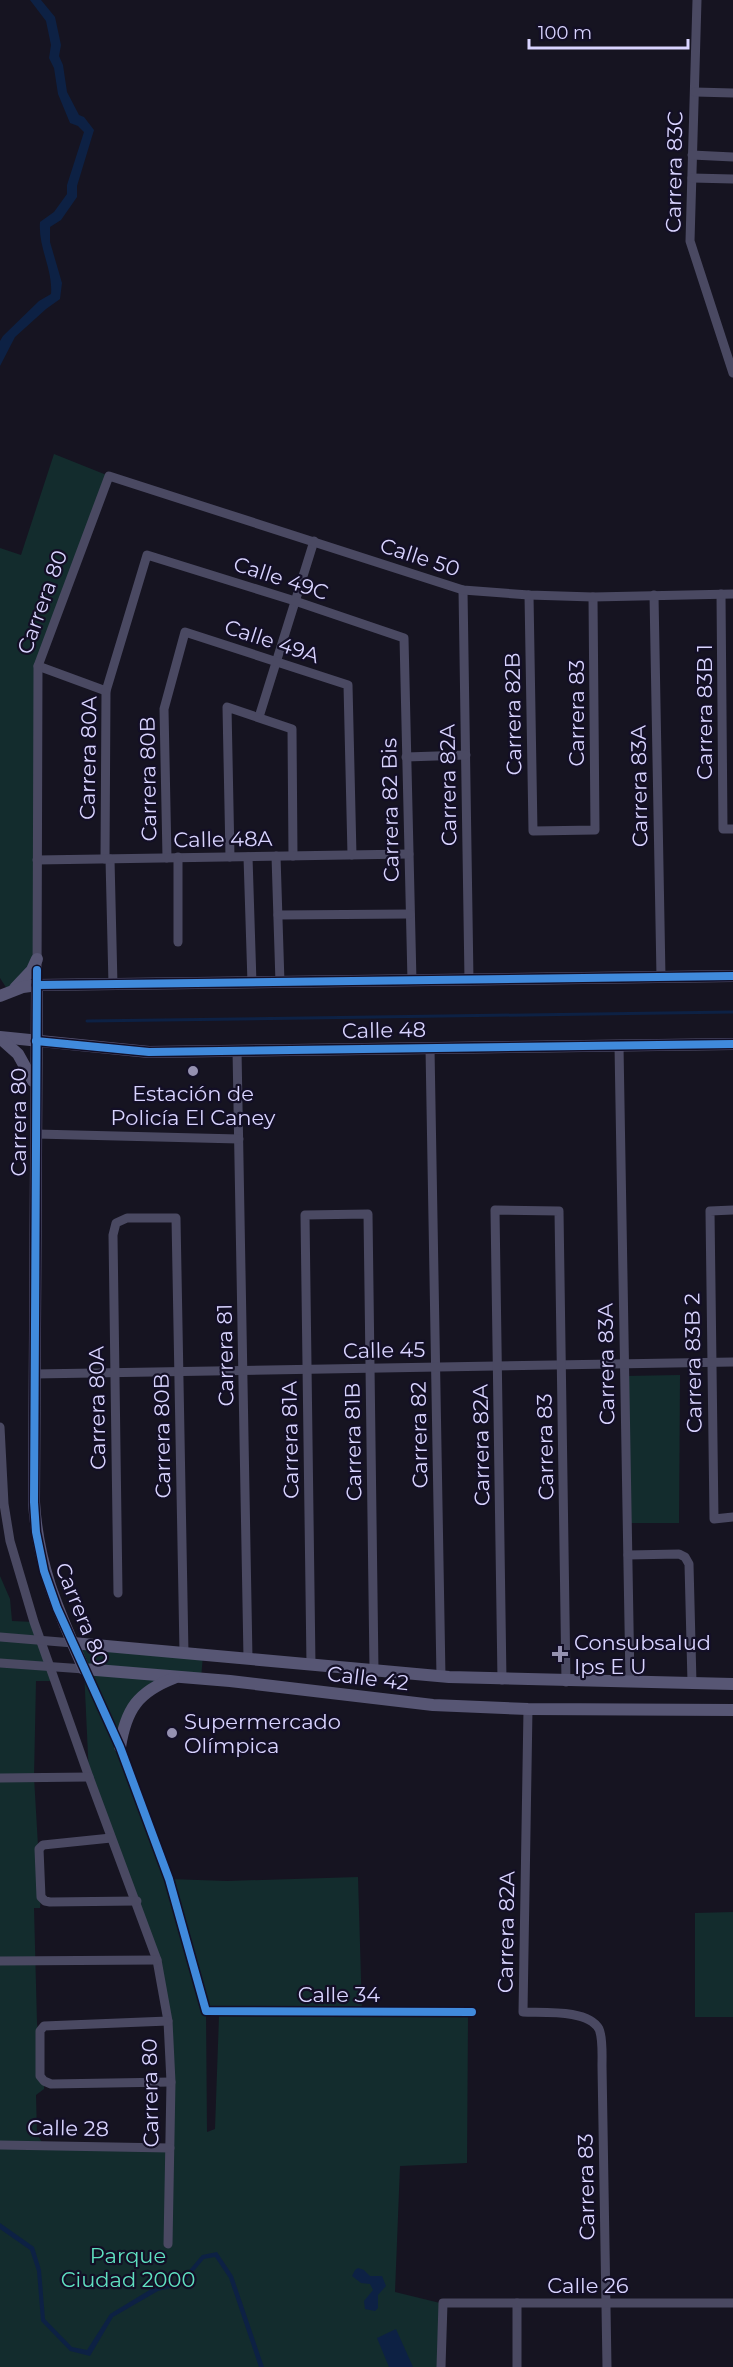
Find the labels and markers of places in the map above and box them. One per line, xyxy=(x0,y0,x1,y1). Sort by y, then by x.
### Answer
marker: Estación de Policía El Caney xyxy=(186,1064,200,1078)
place label: Estación de Policía El Caney xyxy=(111,1081,276,1130)
place label: Consubsalud Ips E U xyxy=(574,1630,711,1679)
marker: Consubsalud Ips E U xyxy=(551,1645,569,1663)
place label: Supermercado Olímpica xyxy=(184,1709,341,1758)
marker: Supermercado Olímpica xyxy=(165,1726,179,1740)

